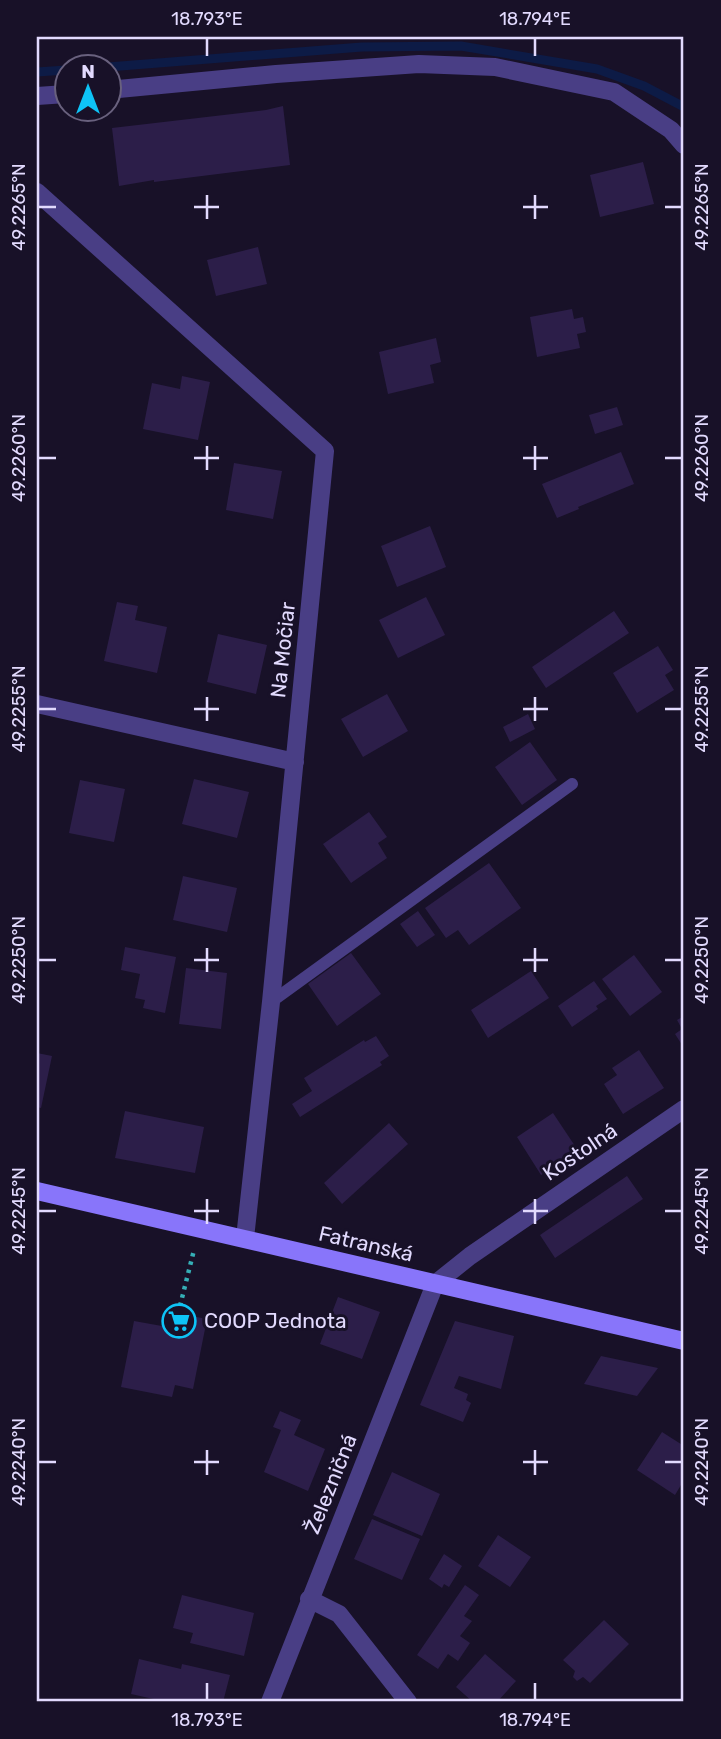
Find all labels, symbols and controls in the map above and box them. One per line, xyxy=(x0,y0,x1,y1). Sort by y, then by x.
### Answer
text: 18.793°E xyxy=(171,8,243,30)
text: 18.794°E xyxy=(499,8,571,30)
north arrow xyxy=(52,52,122,122)
text: N xyxy=(81,60,95,83)
text: 49.2265°N xyxy=(8,163,30,251)
text: 49.2265°N xyxy=(691,163,713,251)
text: 49.2260°N xyxy=(8,414,30,502)
text: 49.2260°N xyxy=(691,414,713,502)
street label: Na Močiar xyxy=(265,601,300,699)
text: 49.2255°N xyxy=(8,665,30,753)
text: 49.2255°N xyxy=(691,665,713,753)
text: 49.2250°N xyxy=(8,916,30,1004)
text: 49.2250°N xyxy=(691,916,713,1004)
street label: Kostolná xyxy=(538,1118,622,1186)
text: 49.2245°N xyxy=(8,1167,30,1255)
text: 49.2245°N xyxy=(691,1167,713,1255)
street label: Fatranská xyxy=(316,1220,416,1267)
supermarket icon: COOP Jednota xyxy=(160,1302,198,1340)
place label: COOP Jednota xyxy=(204,1308,347,1333)
text: 49.2240°N xyxy=(8,1418,30,1506)
text: 49.2240°N xyxy=(691,1418,713,1506)
street label: Železničná xyxy=(299,1430,362,1537)
text: 18.793°E xyxy=(171,1709,243,1731)
text: 18.794°E xyxy=(499,1709,571,1731)

